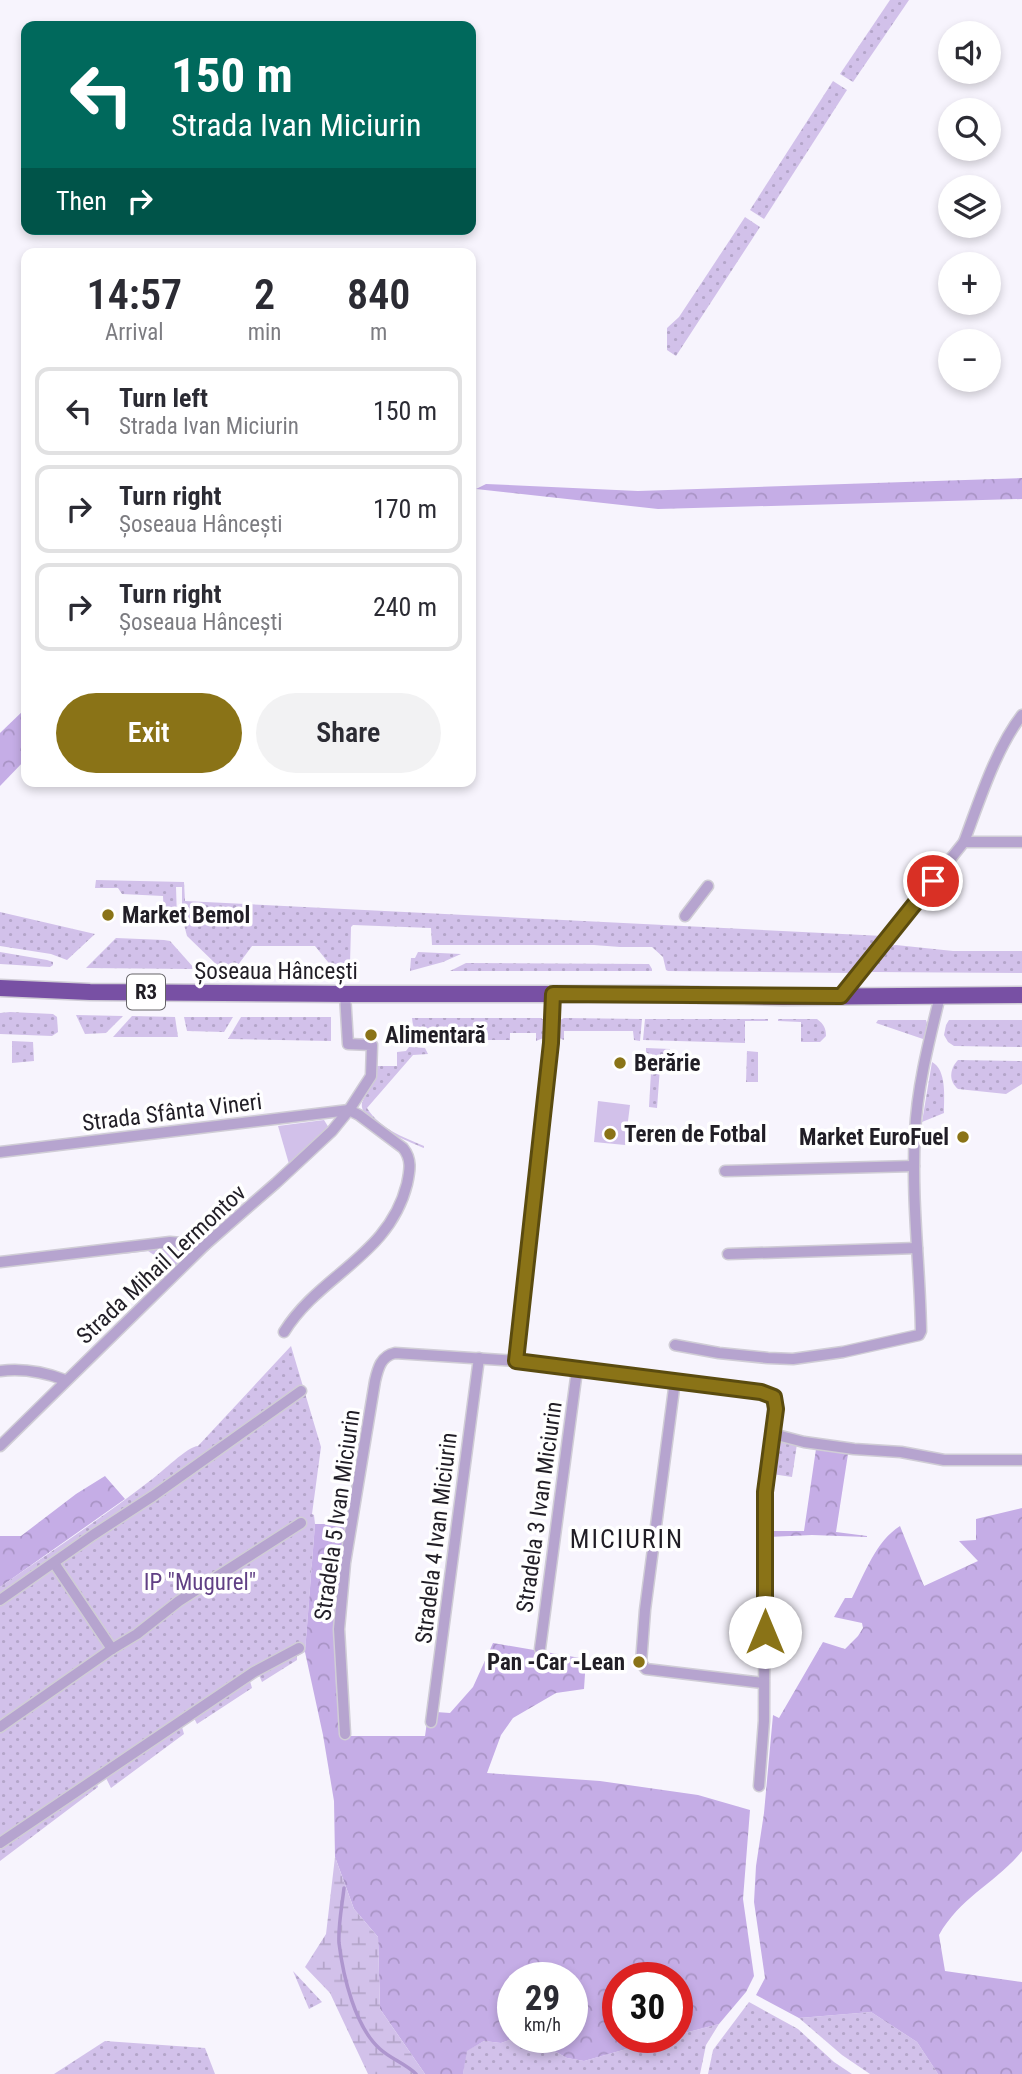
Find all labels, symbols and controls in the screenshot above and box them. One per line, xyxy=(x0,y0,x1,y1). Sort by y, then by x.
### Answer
map controls xyxy=(938,21,1001,392)
button: sound xyxy=(938,21,1001,84)
text: 150 m xyxy=(171,47,293,104)
icon: left xyxy=(56,49,147,140)
button: search xyxy=(938,98,1001,161)
text: Strada Ivan Miciurin xyxy=(171,106,421,144)
button: layers xyxy=(938,175,1001,238)
icon: right xyxy=(121,182,159,220)
text: Then xyxy=(56,186,107,216)
button: + xyxy=(938,252,1001,315)
text: 14:57 xyxy=(87,270,182,319)
text: 2 xyxy=(254,270,275,319)
text: 840 xyxy=(347,270,410,319)
text: Arrival xyxy=(105,319,164,346)
text: min xyxy=(248,319,281,346)
text: m xyxy=(370,319,387,346)
button: − xyxy=(938,329,1001,392)
text: Turn left xyxy=(119,383,208,413)
icon: left xyxy=(60,392,98,430)
text: 150 m xyxy=(373,396,437,426)
text: Strada Ivan Miciurin xyxy=(119,413,299,440)
text: Turn right xyxy=(119,481,221,511)
icon: right xyxy=(60,490,98,528)
text: 170 m xyxy=(373,494,437,524)
text: Șoseaua Hâncești xyxy=(119,511,283,538)
text: Turn right xyxy=(119,579,221,609)
icon: right xyxy=(60,588,98,626)
text: 240 m xyxy=(373,592,437,622)
text: Șoseaua Hâncești xyxy=(119,609,283,636)
button: Exit xyxy=(56,693,242,773)
button: Share xyxy=(256,693,441,773)
pin xyxy=(903,851,963,911)
icon: arrive xyxy=(914,862,952,900)
place label: Market Bemol xyxy=(122,902,250,929)
marker: Market Bemol xyxy=(100,907,116,923)
street label: Șoseaua Hâncești xyxy=(194,958,358,985)
road number: R3 xyxy=(127,974,165,1010)
place label: Alimentară xyxy=(385,1022,486,1049)
marker: Alimentară xyxy=(363,1027,379,1043)
place label: Berărie xyxy=(634,1050,700,1077)
marker: Berărie xyxy=(612,1055,628,1071)
street label: Strada Sfânta Vineri xyxy=(81,1088,263,1137)
place label: Teren de Fotbal xyxy=(624,1121,766,1148)
place label: Market EuroFuel xyxy=(799,1124,949,1151)
marker: Teren de Fotbal xyxy=(602,1126,618,1142)
marker: Market EuroFuel xyxy=(955,1129,971,1145)
street label: Strada Mihail Lermontov xyxy=(71,1179,252,1350)
street label: Stradela 3 Ivan Miciurin xyxy=(511,1400,568,1614)
street label: Stradela 5 Ivan Miciurin xyxy=(309,1408,366,1622)
street label: Stradela 4 Ivan Miciurin xyxy=(410,1431,463,1645)
district label: MICIURIN xyxy=(570,1524,684,1554)
park label: IP "Mugurel" xyxy=(144,1569,256,1596)
position arrow xyxy=(728,1595,802,1669)
place label: Pan -Car -Lean xyxy=(487,1649,625,1676)
marker: Pan -Car -Lean xyxy=(631,1654,647,1670)
speed limit sign: 30 xyxy=(602,1962,693,2053)
text: 29 xyxy=(525,1978,560,2019)
text: km/h xyxy=(524,2014,561,2035)

